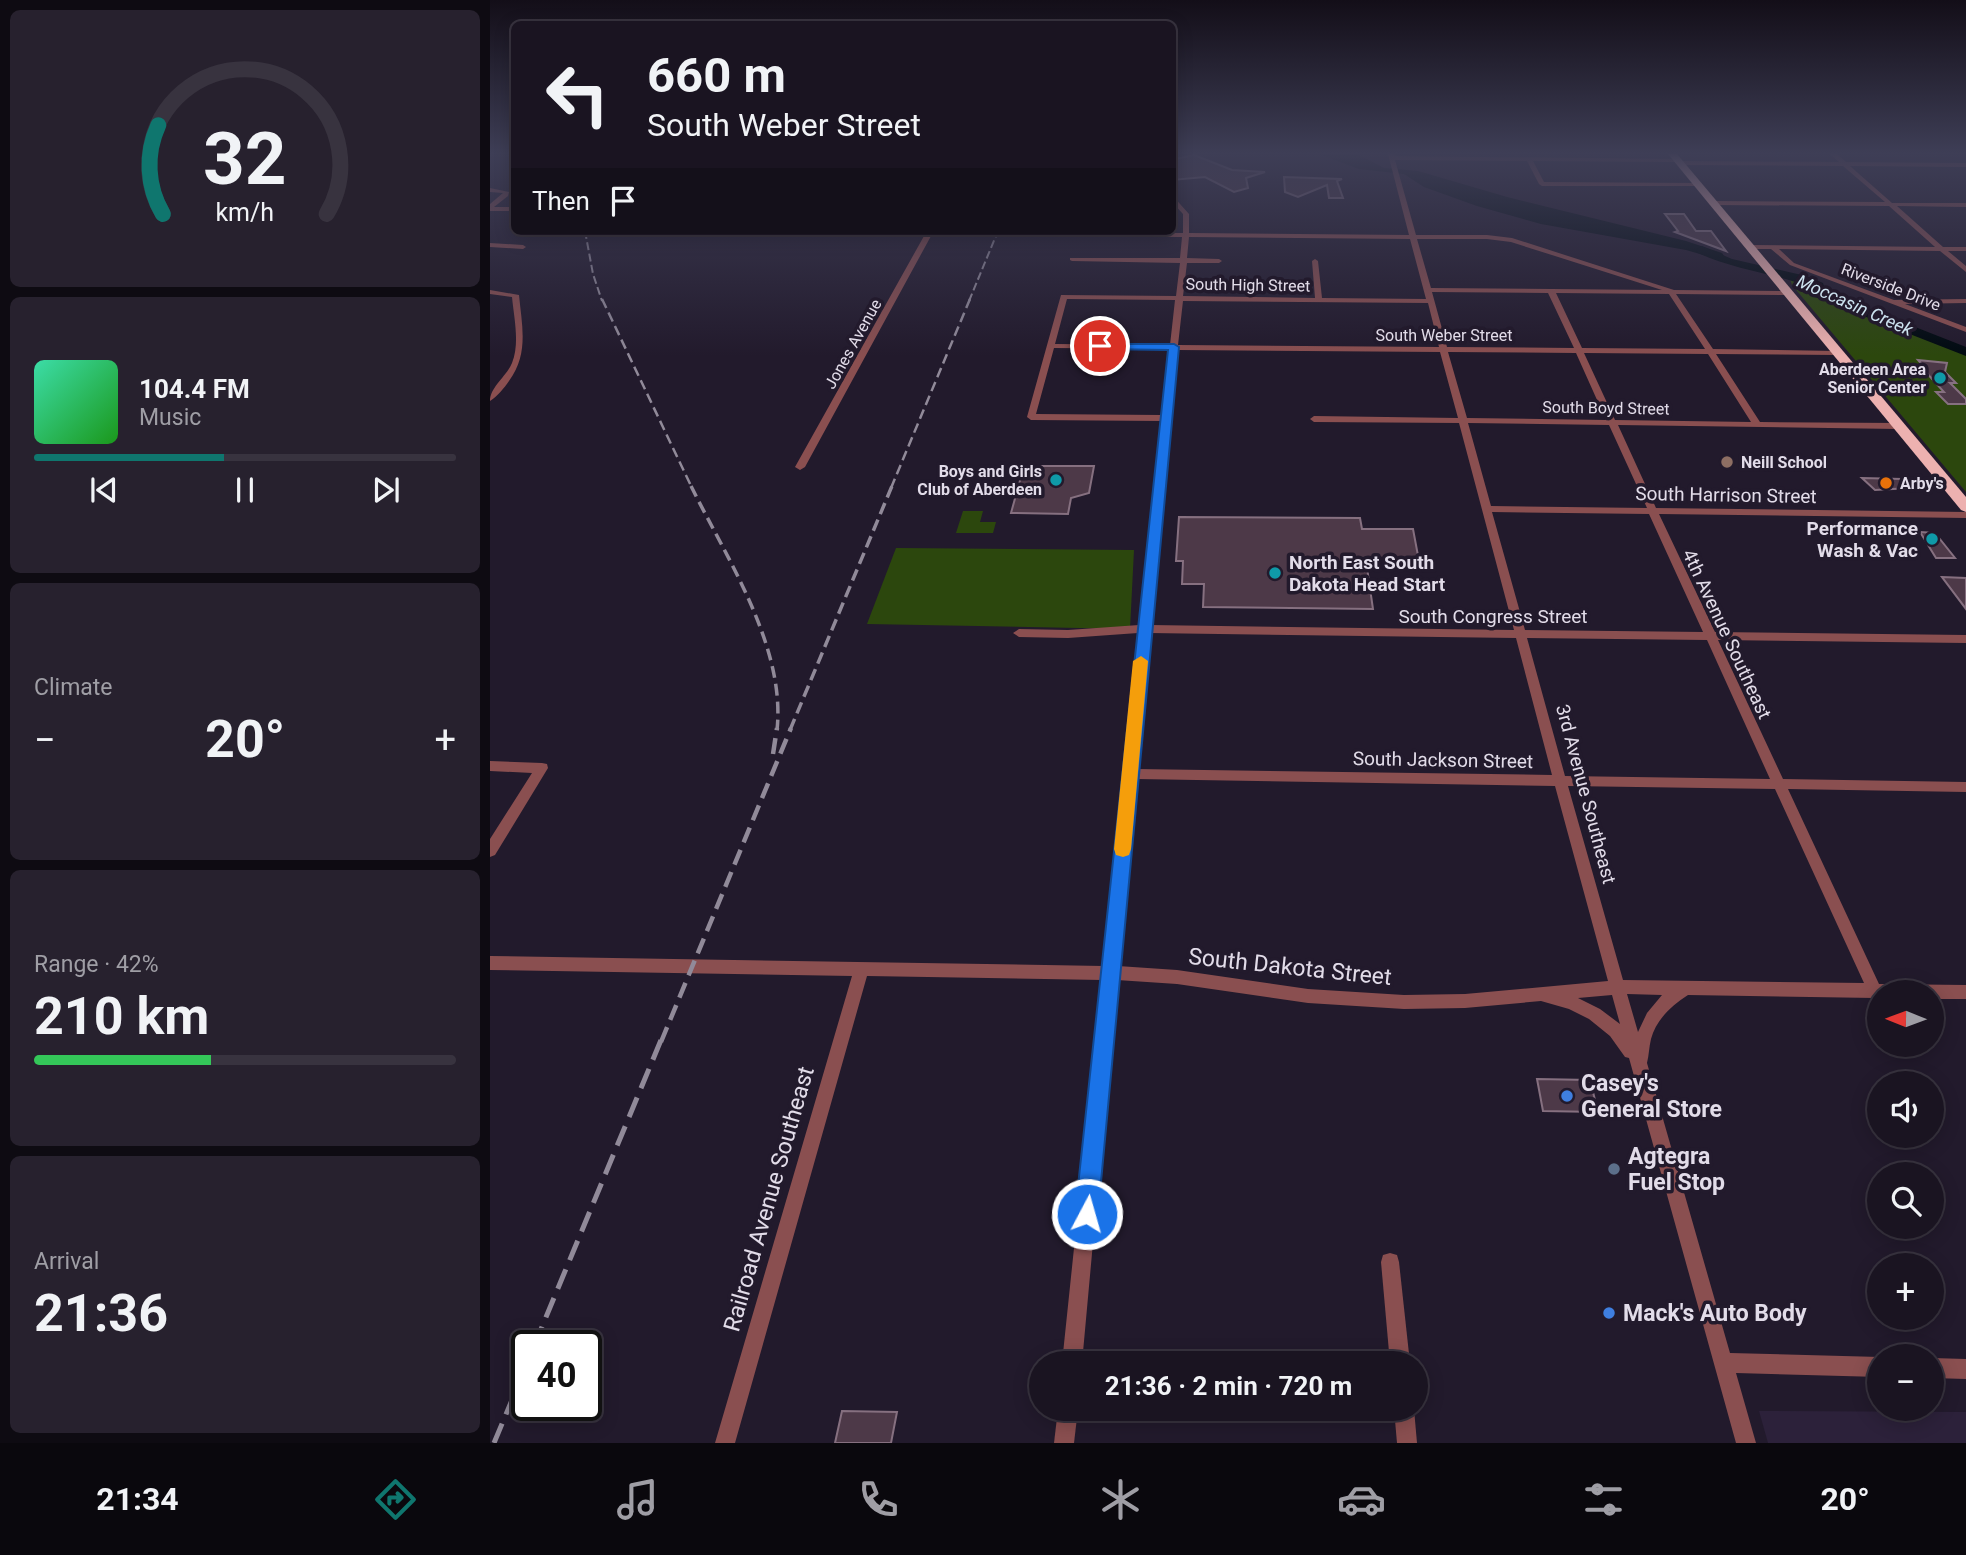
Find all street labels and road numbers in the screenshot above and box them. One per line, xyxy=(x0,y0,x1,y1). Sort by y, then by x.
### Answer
street label: Riverside Drive xyxy=(1839,259,1943,315)
street label: South High Street xyxy=(1185,274,1311,296)
street label: Jones Avenue xyxy=(820,296,886,392)
street label: South Weber Street xyxy=(1376,326,1512,345)
street label: South Boyd Street xyxy=(1542,397,1670,419)
street label: South Harrison Street xyxy=(1635,482,1817,508)
street label: 4th Avenue Southeast xyxy=(1678,545,1776,723)
street label: South Congress Street xyxy=(1398,605,1588,628)
street label: 3rd Avenue Southeast xyxy=(1551,702,1621,886)
street label: South Jackson Street xyxy=(1353,747,1533,773)
street label: South Dakota Street xyxy=(1187,943,1393,991)
street label: Railroad Avenue Southeast xyxy=(718,1063,820,1335)

